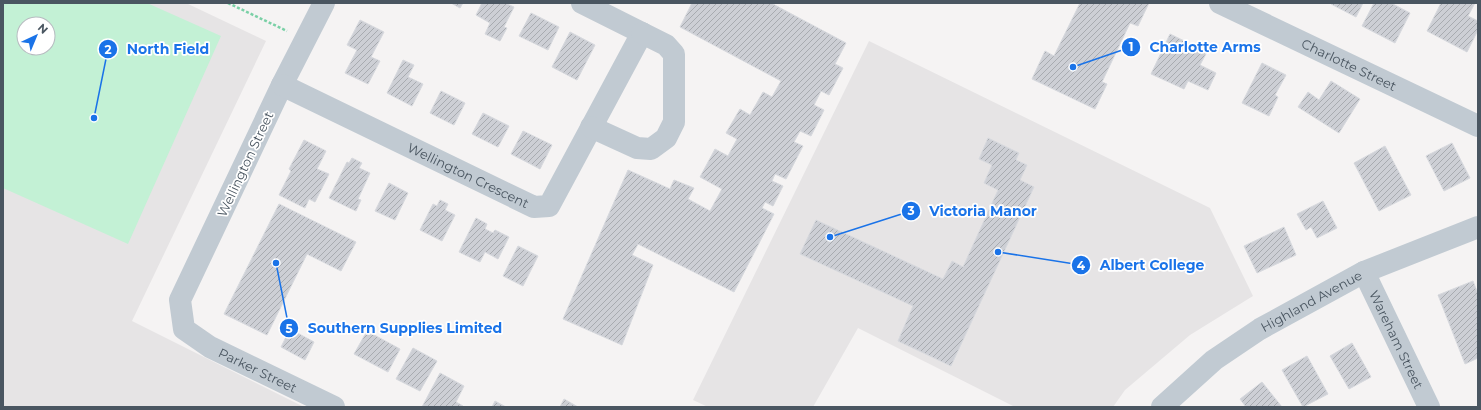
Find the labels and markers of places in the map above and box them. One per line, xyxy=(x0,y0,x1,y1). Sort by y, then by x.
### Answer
callout: Charlotte Arms xyxy=(1121,34,1268,60)
callout: North Field xyxy=(98,36,217,62)
callout: Victoria Manor xyxy=(901,198,1045,224)
callout: Albert College xyxy=(1071,252,1212,278)
callout: Southern Supplies Limited xyxy=(279,315,510,341)

